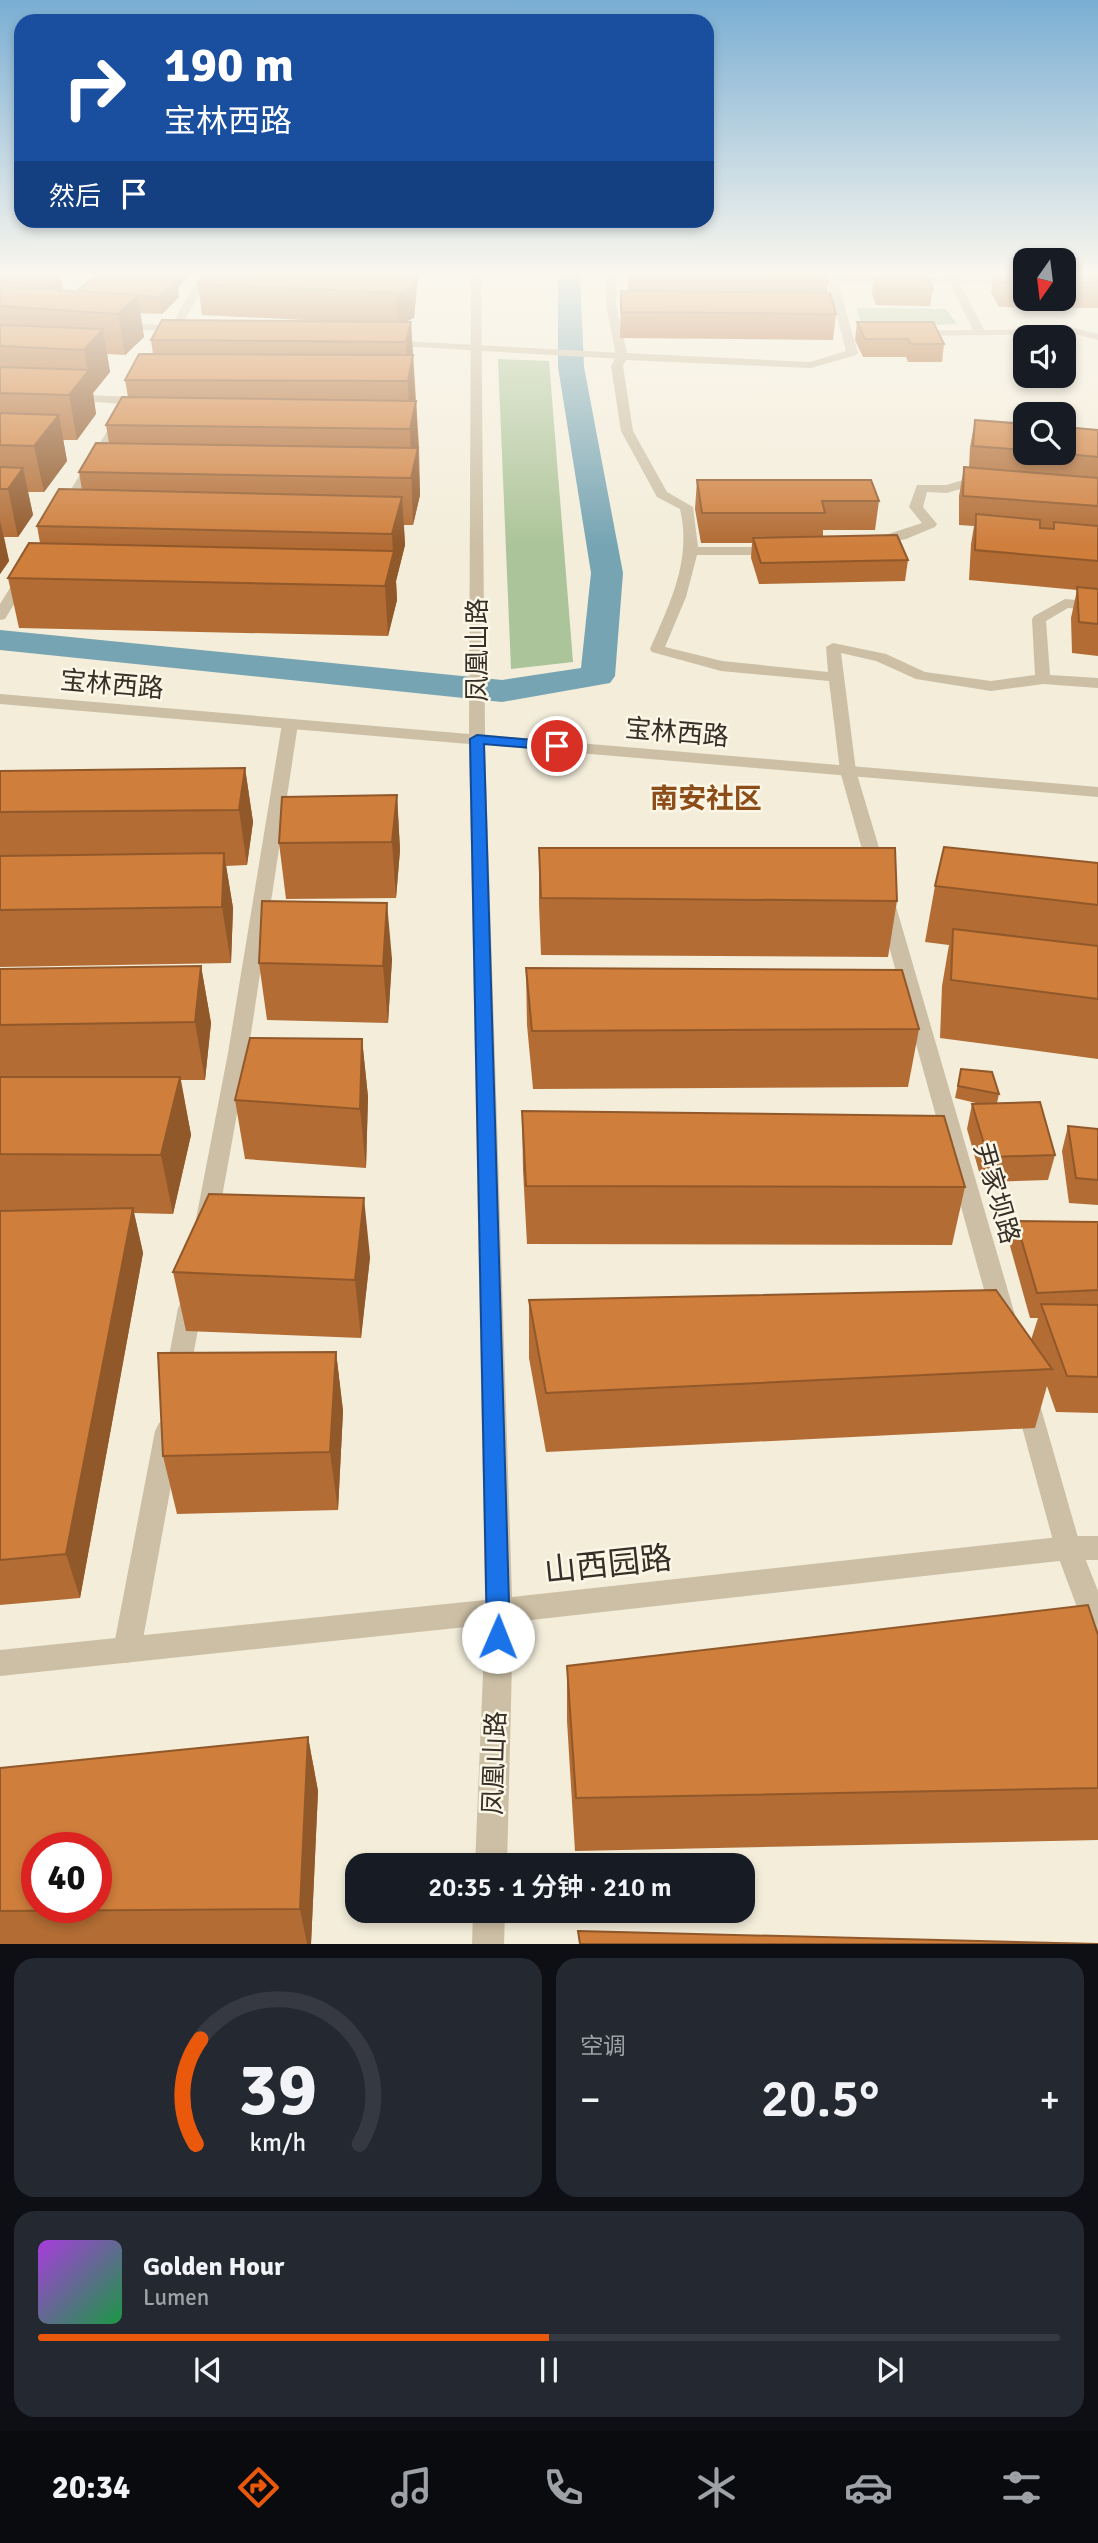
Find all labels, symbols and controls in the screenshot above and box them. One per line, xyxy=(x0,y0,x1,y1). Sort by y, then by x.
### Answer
text: 190 m xyxy=(164,35,294,95)
icon: right xyxy=(49,42,140,133)
text: 宝林西路 xyxy=(164,102,292,141)
icon: arrive xyxy=(115,175,153,213)
text: 然后 xyxy=(49,181,101,213)
north arrow xyxy=(1013,248,1076,312)
map controls xyxy=(1013,248,1076,465)
button: sound xyxy=(1013,325,1076,388)
button: search xyxy=(1013,402,1076,465)
street label: 凤凰山路 xyxy=(462,598,494,702)
street label: 宝林西路 xyxy=(59,665,165,705)
street label: 宝林西路 xyxy=(624,713,730,753)
pin xyxy=(527,716,587,776)
icon: arrive xyxy=(538,727,576,765)
district label: 南安社区 xyxy=(650,782,762,816)
street label: 尹家坝路 xyxy=(966,1139,1026,1248)
street label: 山西园路 xyxy=(542,1538,674,1591)
position arrow xyxy=(461,1600,535,1674)
street label: 凤凰山路 xyxy=(477,1711,513,1816)
speed limit sign: 40 xyxy=(21,1832,112,1923)
text: 20:35 · 1 分钟 · 210 m xyxy=(428,1872,672,1904)
text: 空调 xyxy=(580,2032,626,2061)
text: 39 xyxy=(239,2046,317,2135)
text: 20.5° xyxy=(761,2067,879,2131)
text: − xyxy=(580,2076,601,2123)
text: + xyxy=(1039,2076,1060,2123)
text: km/h xyxy=(250,2126,306,2157)
text: Golden Hour xyxy=(143,2251,284,2283)
text: Lumen xyxy=(143,2283,209,2312)
icon: previous xyxy=(189,2351,227,2389)
icon: pause xyxy=(530,2351,568,2389)
icon: next xyxy=(871,2351,909,2389)
icon: directions xyxy=(234,2463,283,2512)
icon: music xyxy=(387,2463,436,2512)
icon: phone xyxy=(539,2463,588,2512)
icon: climate xyxy=(692,2463,741,2512)
icon: car xyxy=(844,2463,893,2512)
icon: filters xyxy=(997,2463,1046,2512)
text: 20:34 xyxy=(52,2468,130,2507)

